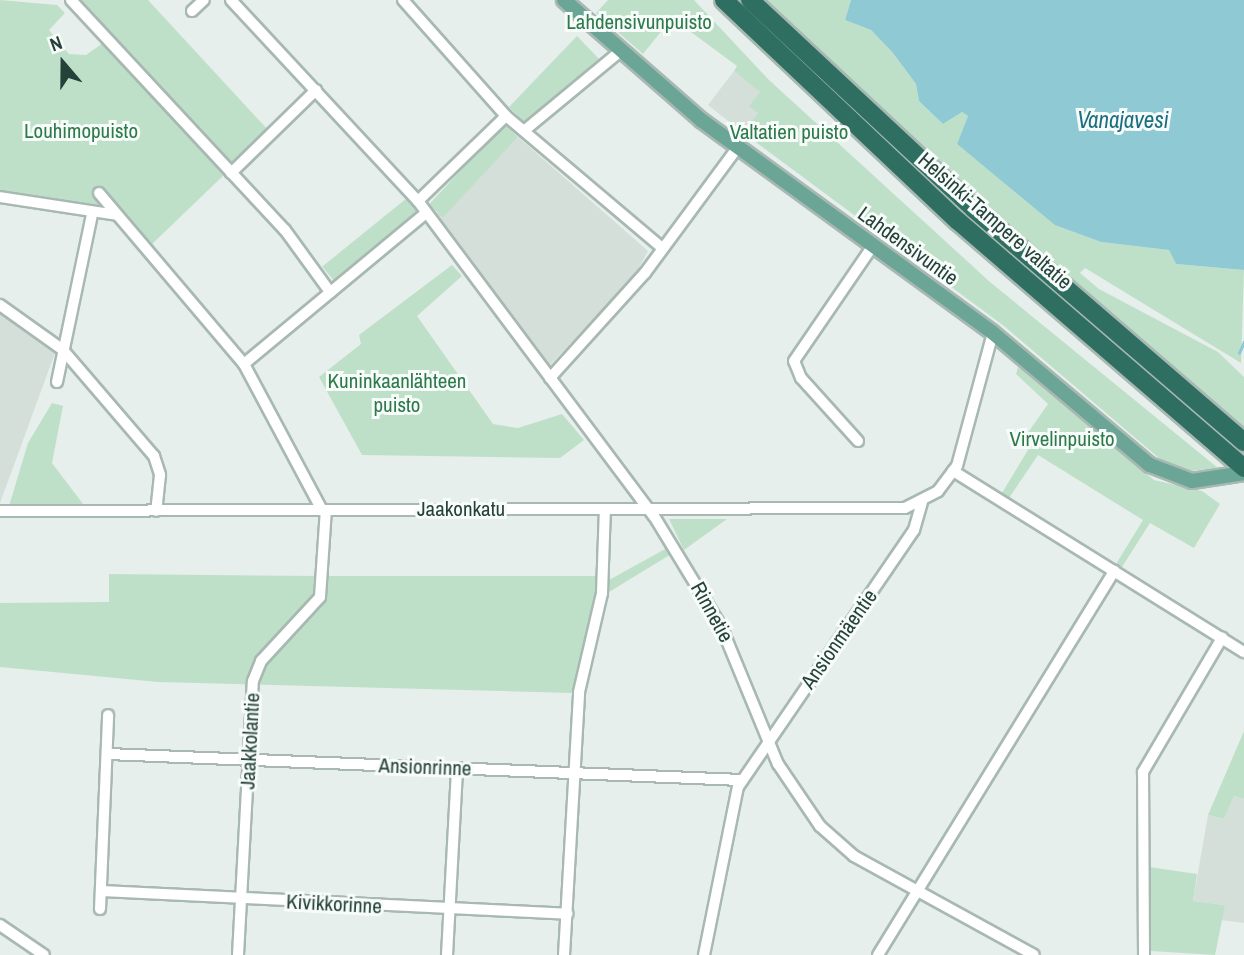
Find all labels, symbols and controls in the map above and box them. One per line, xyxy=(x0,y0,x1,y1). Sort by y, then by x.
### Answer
park label: Lahdensivunpuisto xyxy=(566,9,712,35)
north arrow xyxy=(28,28,98,98)
text: N xyxy=(46,29,66,57)
water label: Vanajavesi xyxy=(1077,106,1169,134)
park label: Louhimopuisto xyxy=(24,118,138,144)
park label: Valtatien puisto xyxy=(730,119,848,145)
street label: Helsinki-Tampere valtatie xyxy=(913,147,1077,295)
street label: Lahdensivuntie xyxy=(853,201,963,291)
park label: Kuninkaanlähteen puisto xyxy=(328,368,466,418)
park label: Virvelinpuisto xyxy=(1010,426,1114,452)
street label: Jaakonkatu xyxy=(417,496,505,522)
street label: Rinnetie xyxy=(685,577,739,647)
street label: Ansionmäentie xyxy=(795,584,883,694)
street label: Jaakkolantie xyxy=(235,692,265,790)
street label: Ansionrinne xyxy=(378,753,472,781)
street label: Kivikkorinne xyxy=(286,889,382,919)

